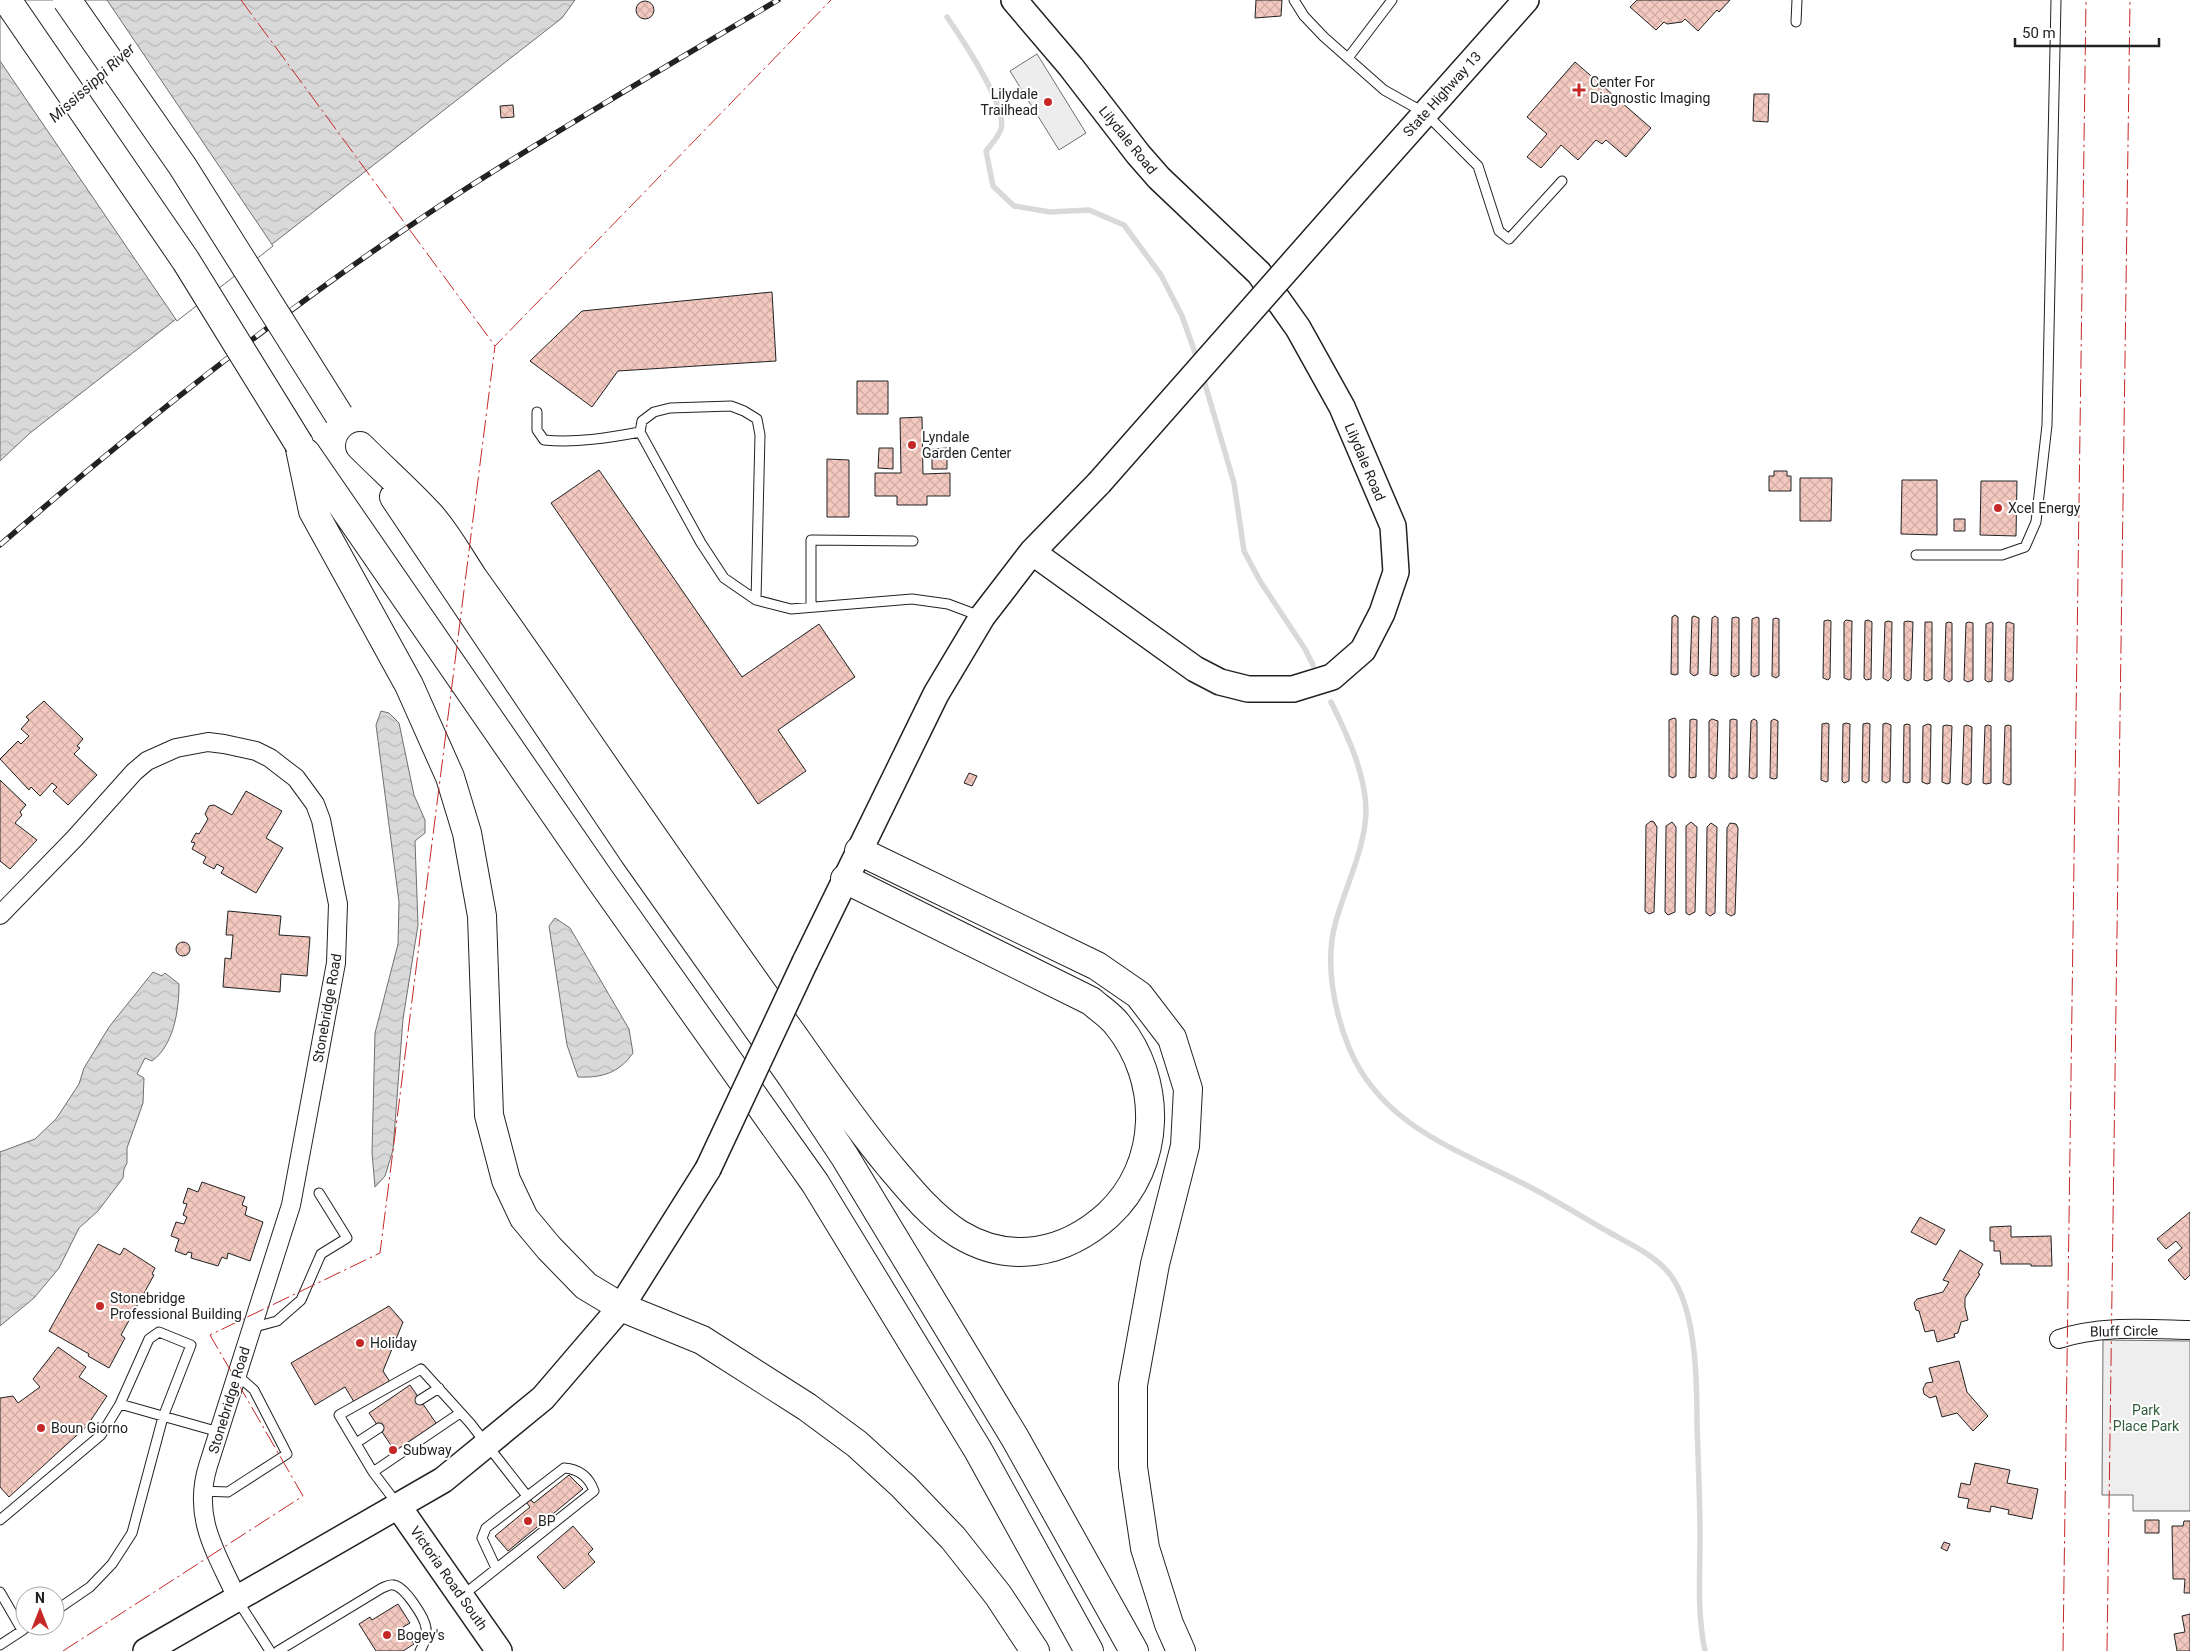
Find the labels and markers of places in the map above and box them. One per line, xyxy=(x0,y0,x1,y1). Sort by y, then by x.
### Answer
place label: Center For Diagnostic Imaging xyxy=(1590,74,1710,106)
marker: Center For Diagnostic Imaging xyxy=(1572,83,1586,97)
place label: Lilydale Trailhead xyxy=(981,86,1038,118)
marker: Lilydale Trailhead xyxy=(1042,96,1054,108)
place label: Lyndale Garden Center xyxy=(922,429,1012,461)
marker: Lyndale Garden Center xyxy=(906,439,918,451)
place label: Xcel Energy xyxy=(2008,500,2081,516)
marker: Xcel Energy xyxy=(1992,502,2004,514)
place label: Stonebridge Professional Building xyxy=(110,1290,242,1322)
marker: Stonebridge Professional Building xyxy=(94,1300,106,1312)
place label: Holiday xyxy=(370,1335,417,1351)
marker: Holiday xyxy=(354,1337,366,1349)
place label: Boun Giorno xyxy=(51,1420,128,1436)
marker: Boun Giorno xyxy=(35,1422,47,1434)
place label: Subway xyxy=(403,1442,452,1458)
marker: Subway xyxy=(387,1444,399,1456)
place label: BP xyxy=(538,1513,556,1529)
marker: BP xyxy=(522,1515,534,1527)
place label: Bogey's xyxy=(397,1627,445,1643)
marker: Bogey's xyxy=(381,1629,393,1641)

